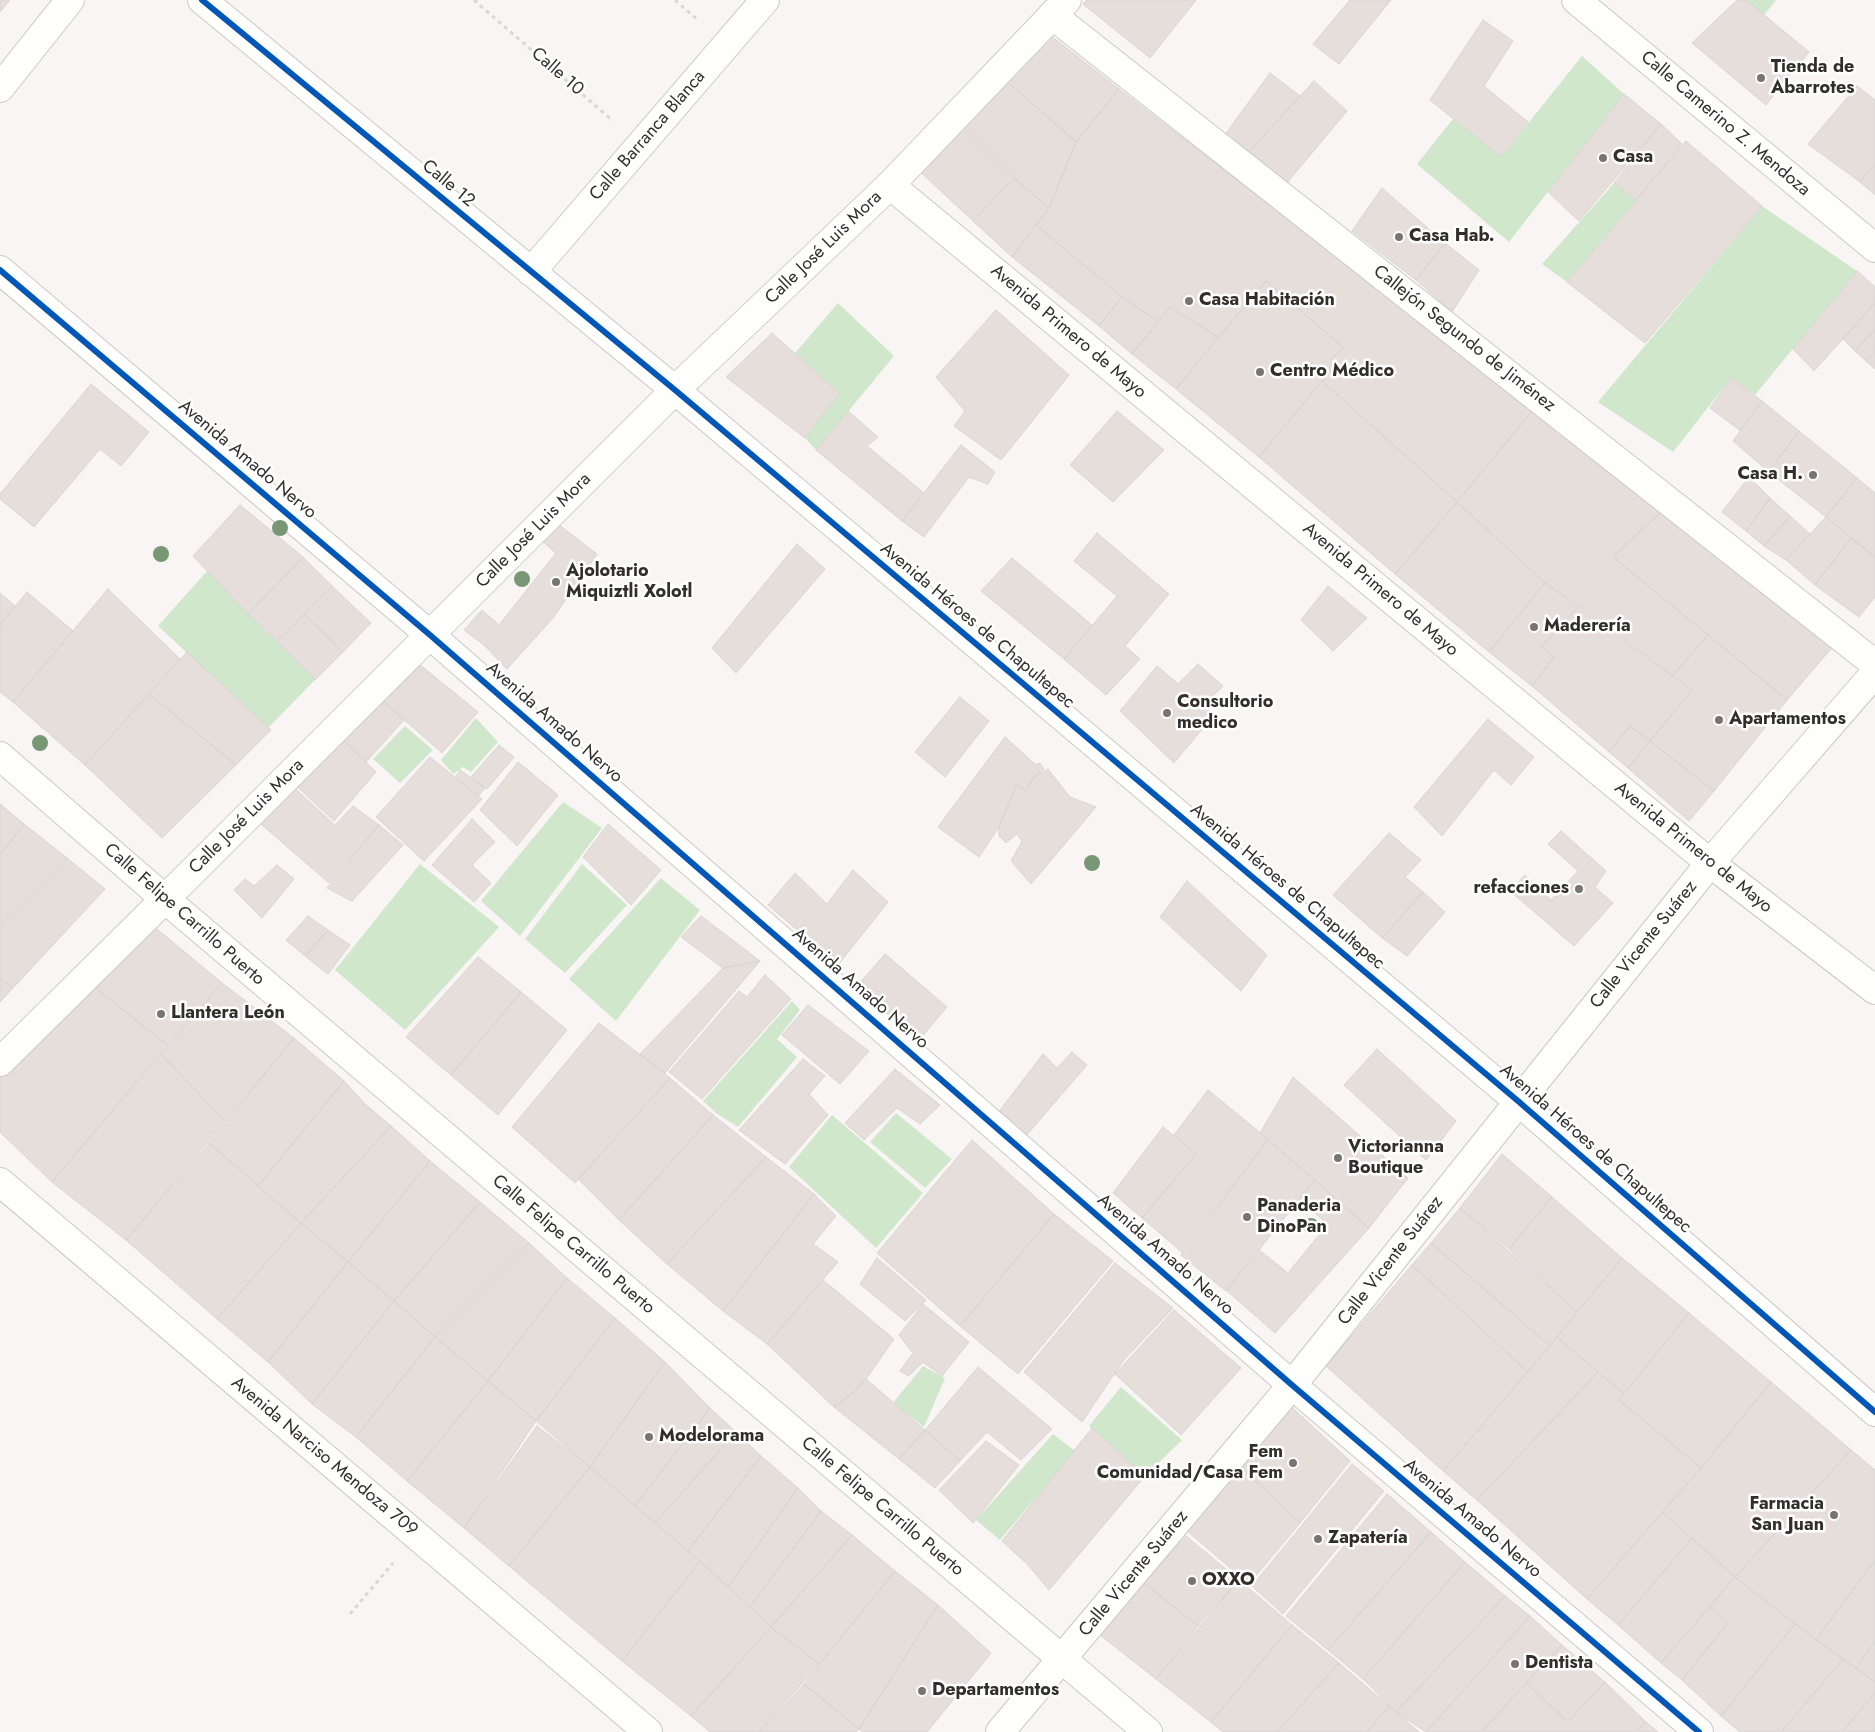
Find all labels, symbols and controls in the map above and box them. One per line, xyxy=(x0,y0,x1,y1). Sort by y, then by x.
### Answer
street label: Calle 10 xyxy=(526,43,588,101)
street label: Calle Camerino Z. Mendoza xyxy=(1636,47,1814,201)
place label: Tienda de Abarrotes xyxy=(1771,57,1854,100)
street label: Calle Barranca Blanca xyxy=(586,67,710,205)
marker: Tienda de Abarrotes xyxy=(1755,72,1767,84)
place label: Casa xyxy=(1613,147,1653,169)
marker: Casa xyxy=(1597,152,1609,164)
street label: Calle 12 xyxy=(417,156,479,212)
street label: Calle José Luis Mora xyxy=(761,187,887,309)
place label: Casa Hab. xyxy=(1409,226,1494,248)
marker: Casa Hab. xyxy=(1393,231,1405,243)
street label: Avenida Primero de Mayo xyxy=(986,261,1150,403)
street label: Callejón Segundo de Jiménez xyxy=(1369,261,1559,417)
place label: Casa Habitación xyxy=(1199,290,1335,312)
marker: Casa Habitación xyxy=(1183,295,1195,307)
place label: Centro Médico xyxy=(1270,361,1394,383)
marker: Centro Médico xyxy=(1254,366,1266,378)
street label: Avenida Amado Nervo xyxy=(173,396,321,524)
place label: Casa H. xyxy=(1737,464,1803,486)
street label: Calle José Luis Mora xyxy=(472,469,596,593)
marker: Casa H. xyxy=(1807,469,1819,481)
street label: Avenida Primero de Mayo xyxy=(1298,519,1462,661)
street label: Avenida Héroes de Chapultepec xyxy=(875,538,1079,714)
place label: Ajolotario Miquiztli Xolotl xyxy=(566,561,692,604)
marker: Ajolotario Miquiztli Xolotl xyxy=(550,576,562,588)
place label: Maderería xyxy=(1544,616,1631,638)
marker: Maderería xyxy=(1528,621,1540,633)
street label: Avenida Amado Nervo xyxy=(481,658,627,788)
place label: Consultorio medico xyxy=(1177,692,1273,734)
marker: Consultorio medico xyxy=(1161,707,1173,719)
place label: Apartamentos xyxy=(1729,709,1846,731)
marker: Apartamentos xyxy=(1713,714,1725,726)
street label: Calle José Luis Mora xyxy=(185,755,309,879)
street label: Avenida Primero de Mayo xyxy=(1610,778,1776,918)
street label: Avenida Héroes de Chapultepec xyxy=(1185,799,1389,975)
street label: Calle Felipe Carrillo Puerto xyxy=(99,839,269,991)
street label: Calle Vicente Suárez xyxy=(1586,877,1702,1013)
place label: refacciones xyxy=(1473,878,1569,900)
marker: refacciones xyxy=(1573,883,1585,895)
street label: Avenida Amado Nervo xyxy=(787,924,933,1054)
place label: Llantera León xyxy=(171,1003,285,1025)
marker: Llantera León xyxy=(155,1008,167,1020)
street label: Avenida Héroes de Chapultepec xyxy=(1495,1060,1695,1238)
place label: Victorianna Boutique xyxy=(1348,1137,1444,1180)
marker: Victorianna Boutique xyxy=(1332,1152,1344,1164)
street label: Calle Felipe Carrillo Puerto xyxy=(487,1171,659,1319)
street label: Avenida Amado Nervo xyxy=(1092,1190,1238,1320)
street label: Calle Vicente Suárez xyxy=(1334,1192,1448,1330)
place label: Panaderia DinoPan xyxy=(1257,1196,1341,1238)
marker: Panaderia DinoPan xyxy=(1241,1211,1253,1223)
street label: Avenida Narciso Mendoza 709 xyxy=(226,1373,422,1541)
place label: Modelorama xyxy=(659,1426,764,1448)
marker: Modelorama xyxy=(643,1431,655,1443)
street label: Calle Felipe Carrillo Puerto xyxy=(796,1433,968,1581)
place label: Fem Comunidad/Casa Fem xyxy=(1097,1442,1283,1485)
street label: Avenida Amado Nervo xyxy=(1398,1455,1546,1583)
marker: Fem Comunidad/Casa Fem xyxy=(1287,1457,1299,1469)
place label: Farmacia San Juan xyxy=(1749,1494,1824,1536)
street label: Calle Vicente Suárez xyxy=(1075,1507,1193,1641)
marker: Farmacia San Juan xyxy=(1828,1509,1840,1521)
place label: Zapatería xyxy=(1328,1528,1408,1550)
marker: Zapatería xyxy=(1312,1533,1324,1545)
place label: OXXO xyxy=(1202,1570,1255,1592)
marker: OXXO xyxy=(1186,1575,1198,1587)
place label: Dentista xyxy=(1525,1653,1593,1675)
marker: Dentista xyxy=(1509,1658,1521,1670)
place label: Departamentos xyxy=(932,1680,1059,1702)
marker: Departamentos xyxy=(916,1685,928,1697)

